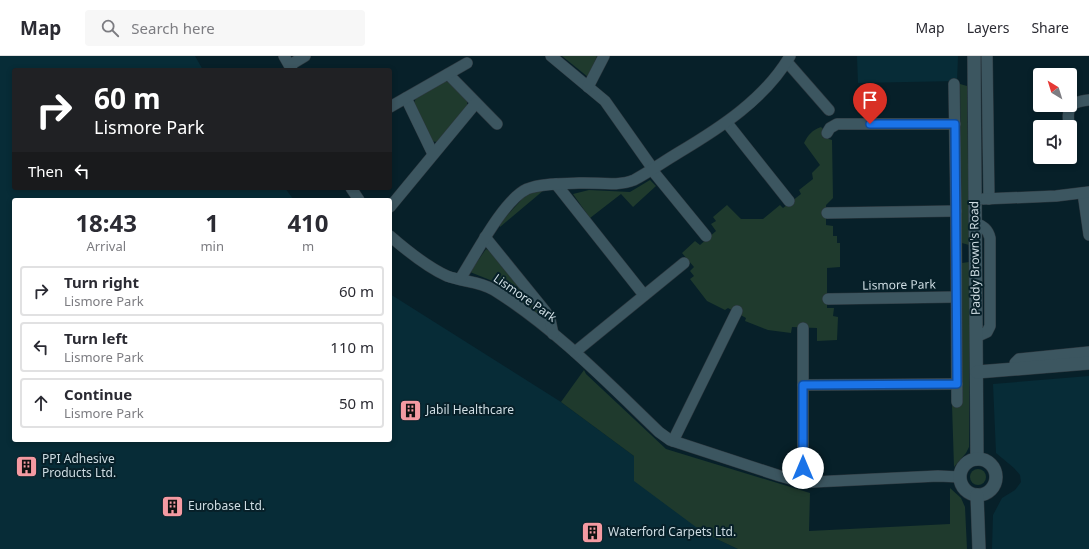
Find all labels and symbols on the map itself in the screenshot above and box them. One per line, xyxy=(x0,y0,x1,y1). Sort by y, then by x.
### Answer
north arrow xyxy=(1033,68,1077,112)
pin xyxy=(853,83,887,124)
street label: Paddy Brown's Road xyxy=(965,201,984,315)
street label: Lismore Park xyxy=(490,270,561,326)
street label: Lismore Park xyxy=(862,275,937,294)
building icon: Jabil Healthcare xyxy=(397,397,423,423)
place label: Jabil Healthcare xyxy=(425,401,514,418)
position arrow xyxy=(782,447,824,489)
place label: PPI Adhesive Products Ltd. xyxy=(42,450,116,481)
building icon: PPI Adhesive Products Ltd. xyxy=(13,453,39,479)
building icon: Eurobase Ltd. xyxy=(160,493,186,519)
place label: Eurobase Ltd. xyxy=(188,497,265,514)
building icon: Waterford Carpets Ltd. xyxy=(579,519,605,545)
place label: Waterford Carpets Ltd. xyxy=(608,523,736,540)

